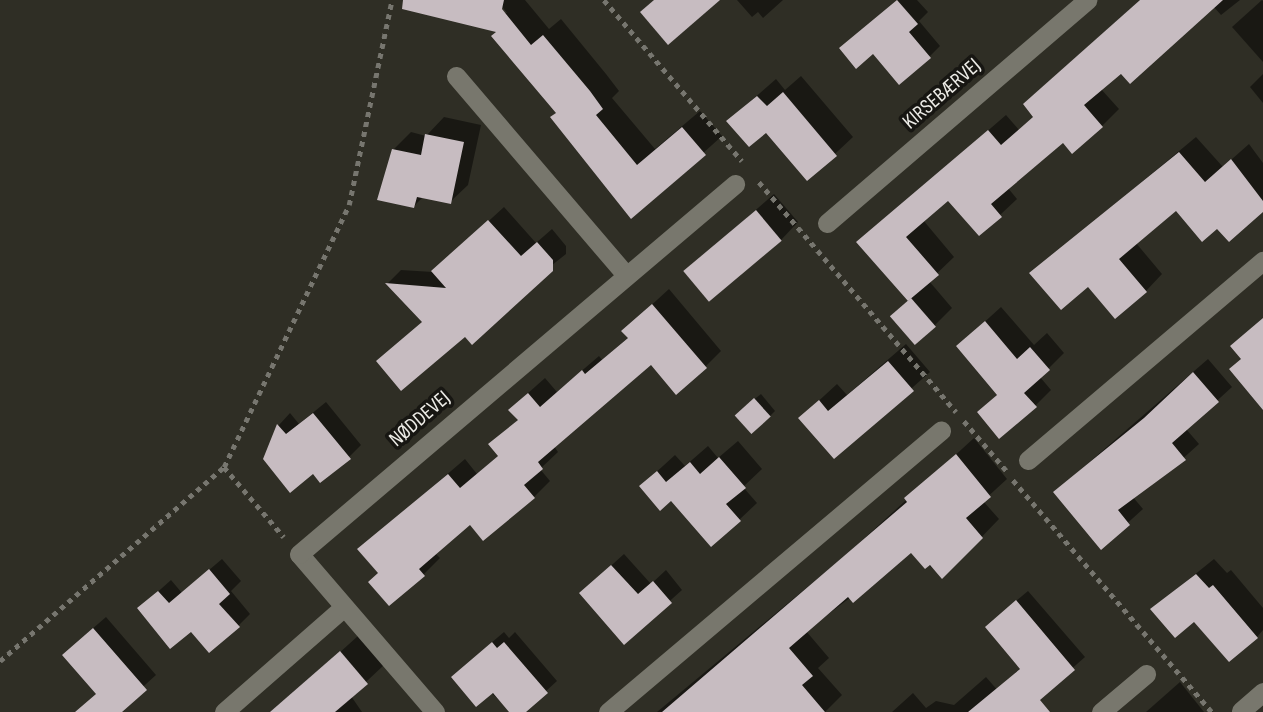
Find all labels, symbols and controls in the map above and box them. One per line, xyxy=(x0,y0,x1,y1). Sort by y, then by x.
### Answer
street label: KIRSEBÆRVEJ xyxy=(898,53,986,135)
street label: NØDDEVEJ xyxy=(384,386,456,452)

